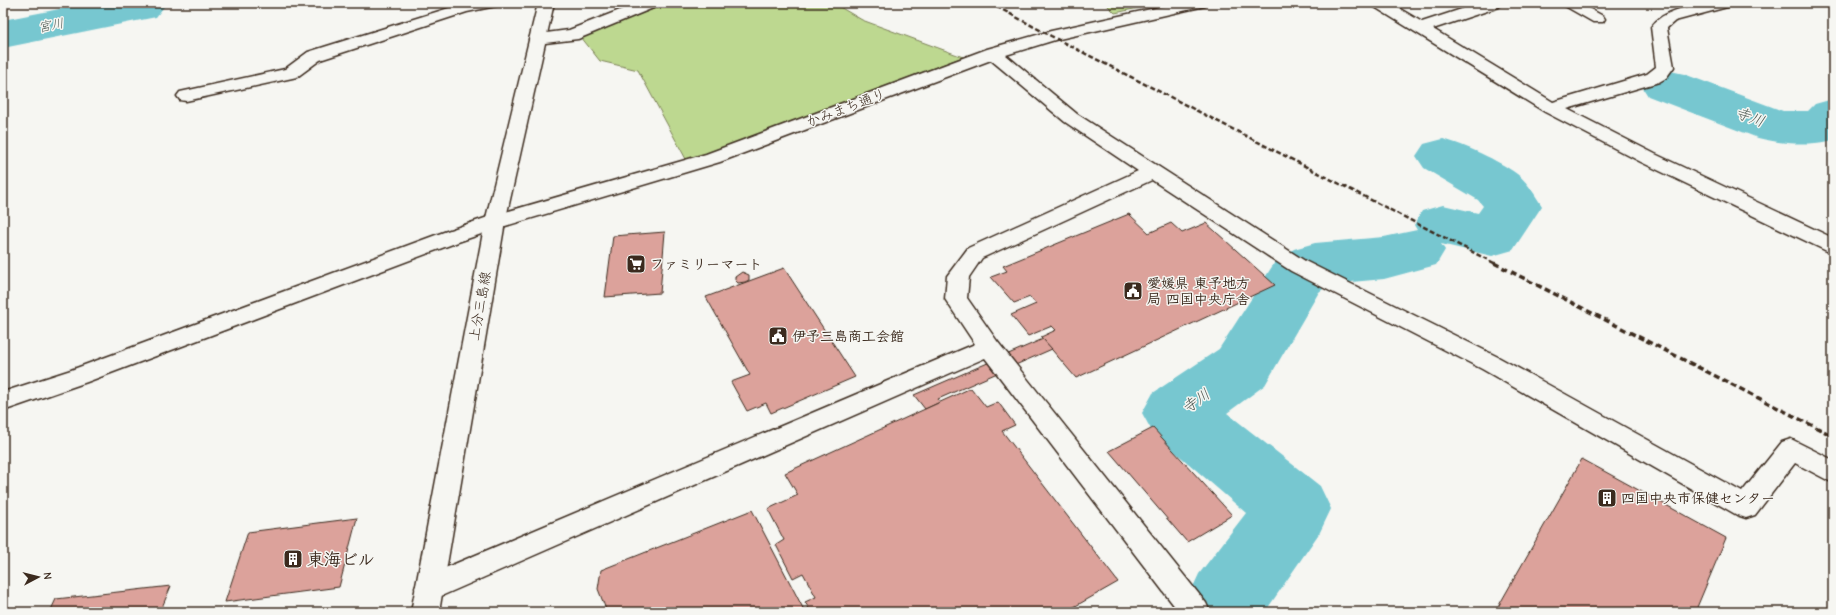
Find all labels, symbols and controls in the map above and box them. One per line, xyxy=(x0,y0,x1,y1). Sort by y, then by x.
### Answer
water label: 宮川 xyxy=(37,15,65,35)
street label: かみまち通り xyxy=(804,85,888,131)
water label: 寺川 xyxy=(1733,103,1767,131)
supermarket icon: ファミリーマート xyxy=(625,253,647,275)
place label: ファミリーマート xyxy=(650,256,763,273)
street label: 上分三島線 xyxy=(466,270,494,342)
place label: 愛媛県 東予地方 局 四国中央庁舎 xyxy=(1147,275,1250,308)
public building icon: 愛媛県 東予地方 局 四国中央庁舎 xyxy=(1122,280,1144,302)
public building icon: 伊予三島商工会館 xyxy=(767,325,789,347)
place label: 伊予三島商工会館 xyxy=(792,328,904,345)
water label: 寺川 xyxy=(1179,385,1213,417)
building icon: 四国中央市保健センター xyxy=(1596,487,1618,509)
place label: 四国中央市保健センター xyxy=(1621,490,1775,507)
building icon: 東海ビル xyxy=(282,548,304,570)
place label: 東海ビル xyxy=(307,550,375,569)
north arrow xyxy=(18,557,58,597)
text: N xyxy=(41,571,54,580)

